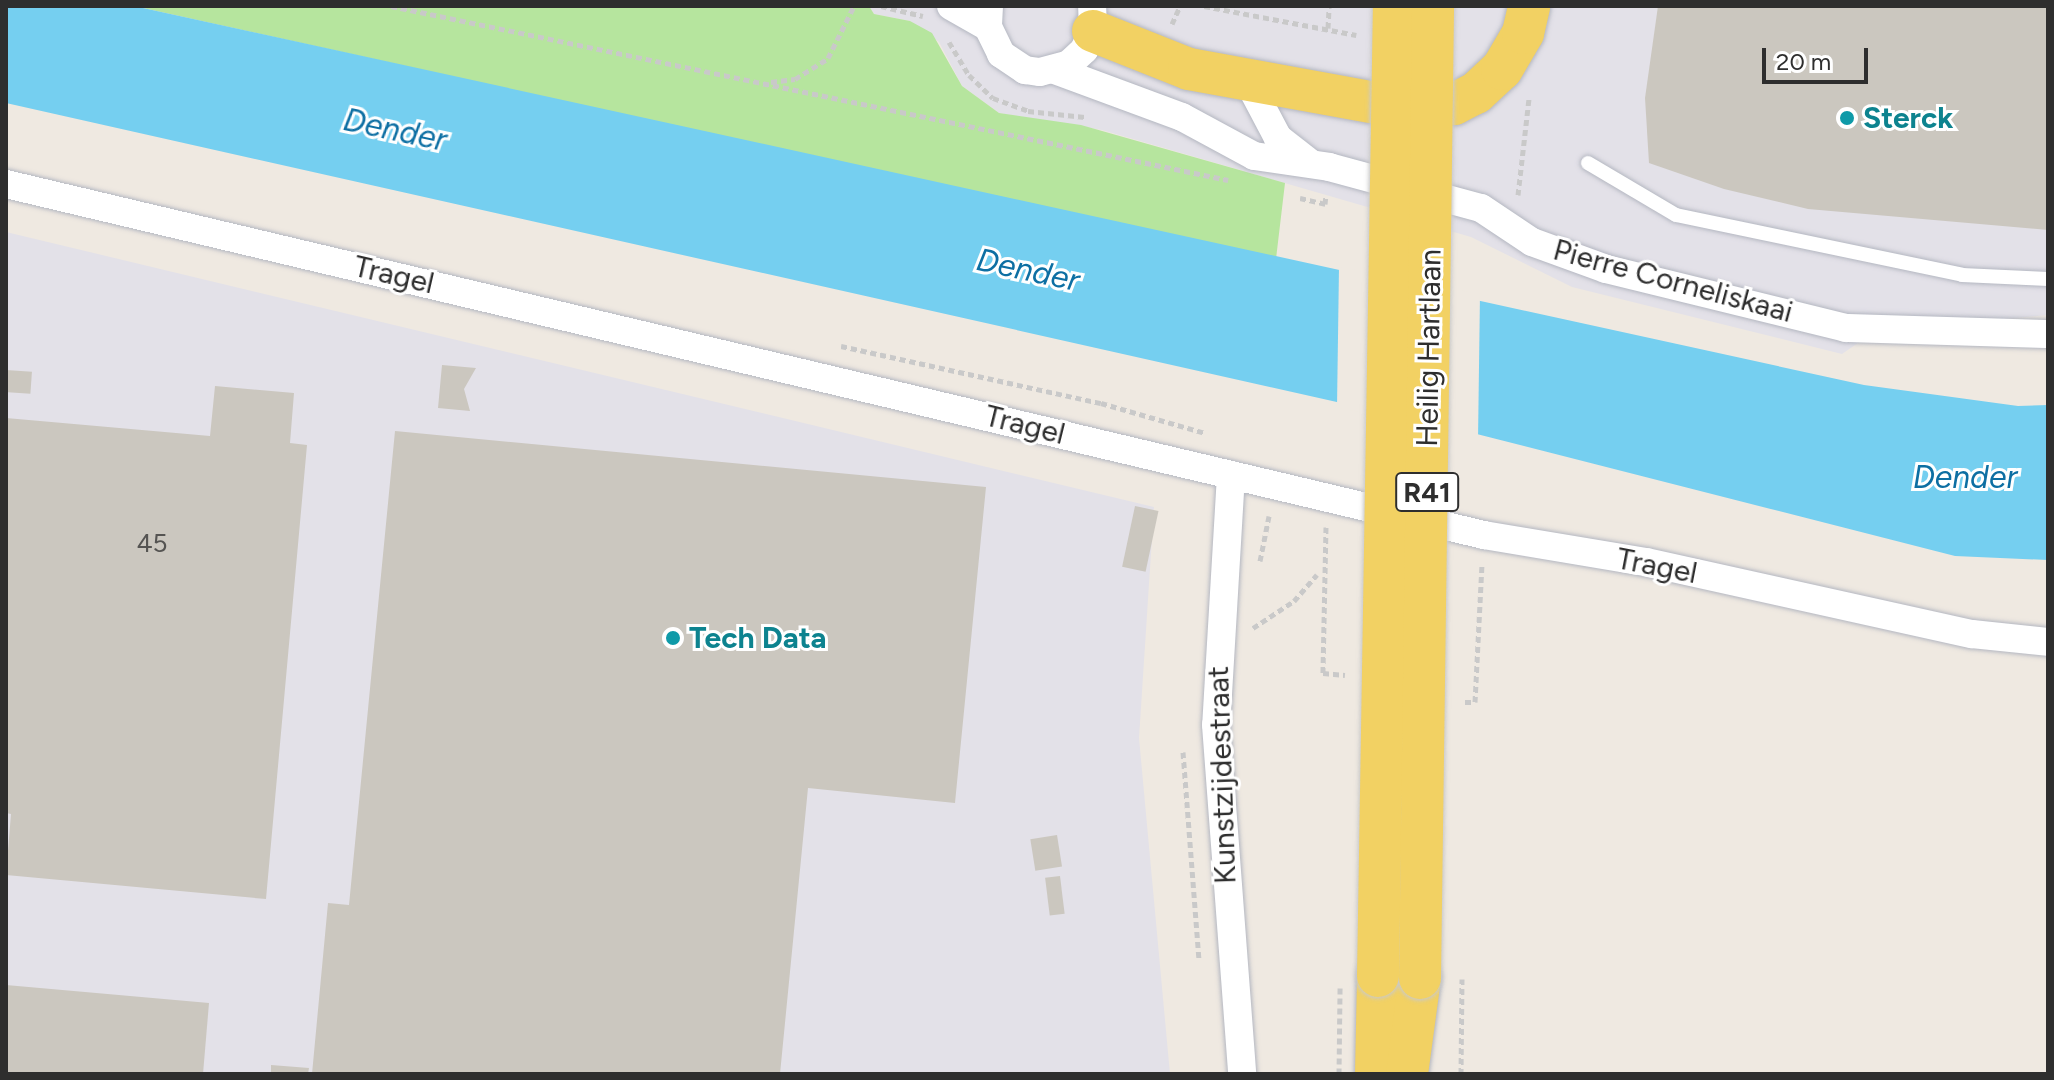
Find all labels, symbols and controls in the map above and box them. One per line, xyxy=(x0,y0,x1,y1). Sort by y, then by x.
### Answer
scale bar xyxy=(1766,32,1872,82)
text: 20 m xyxy=(1776,47,1831,76)
water label: Dender xyxy=(340,100,450,160)
place label: Sterck xyxy=(1863,100,1954,136)
marker: Sterck xyxy=(1838,109,1856,127)
street label: Pierre Corneliskaai xyxy=(1549,232,1797,330)
water label: Dender xyxy=(973,240,1083,300)
street label: Tragel xyxy=(350,248,438,302)
street label: Heilig Hartlaan xyxy=(1409,249,1449,447)
street label: Tragel xyxy=(981,398,1069,452)
water label: Dender xyxy=(1913,458,2017,496)
road number: R41 xyxy=(1395,468,1459,516)
house number: 45 xyxy=(136,528,168,560)
street label: Tragel xyxy=(1614,541,1700,591)
place label: Tech Data xyxy=(689,620,827,656)
marker: Tech Data xyxy=(664,629,682,647)
street label: Kunstzijdestraat xyxy=(1200,665,1244,885)

